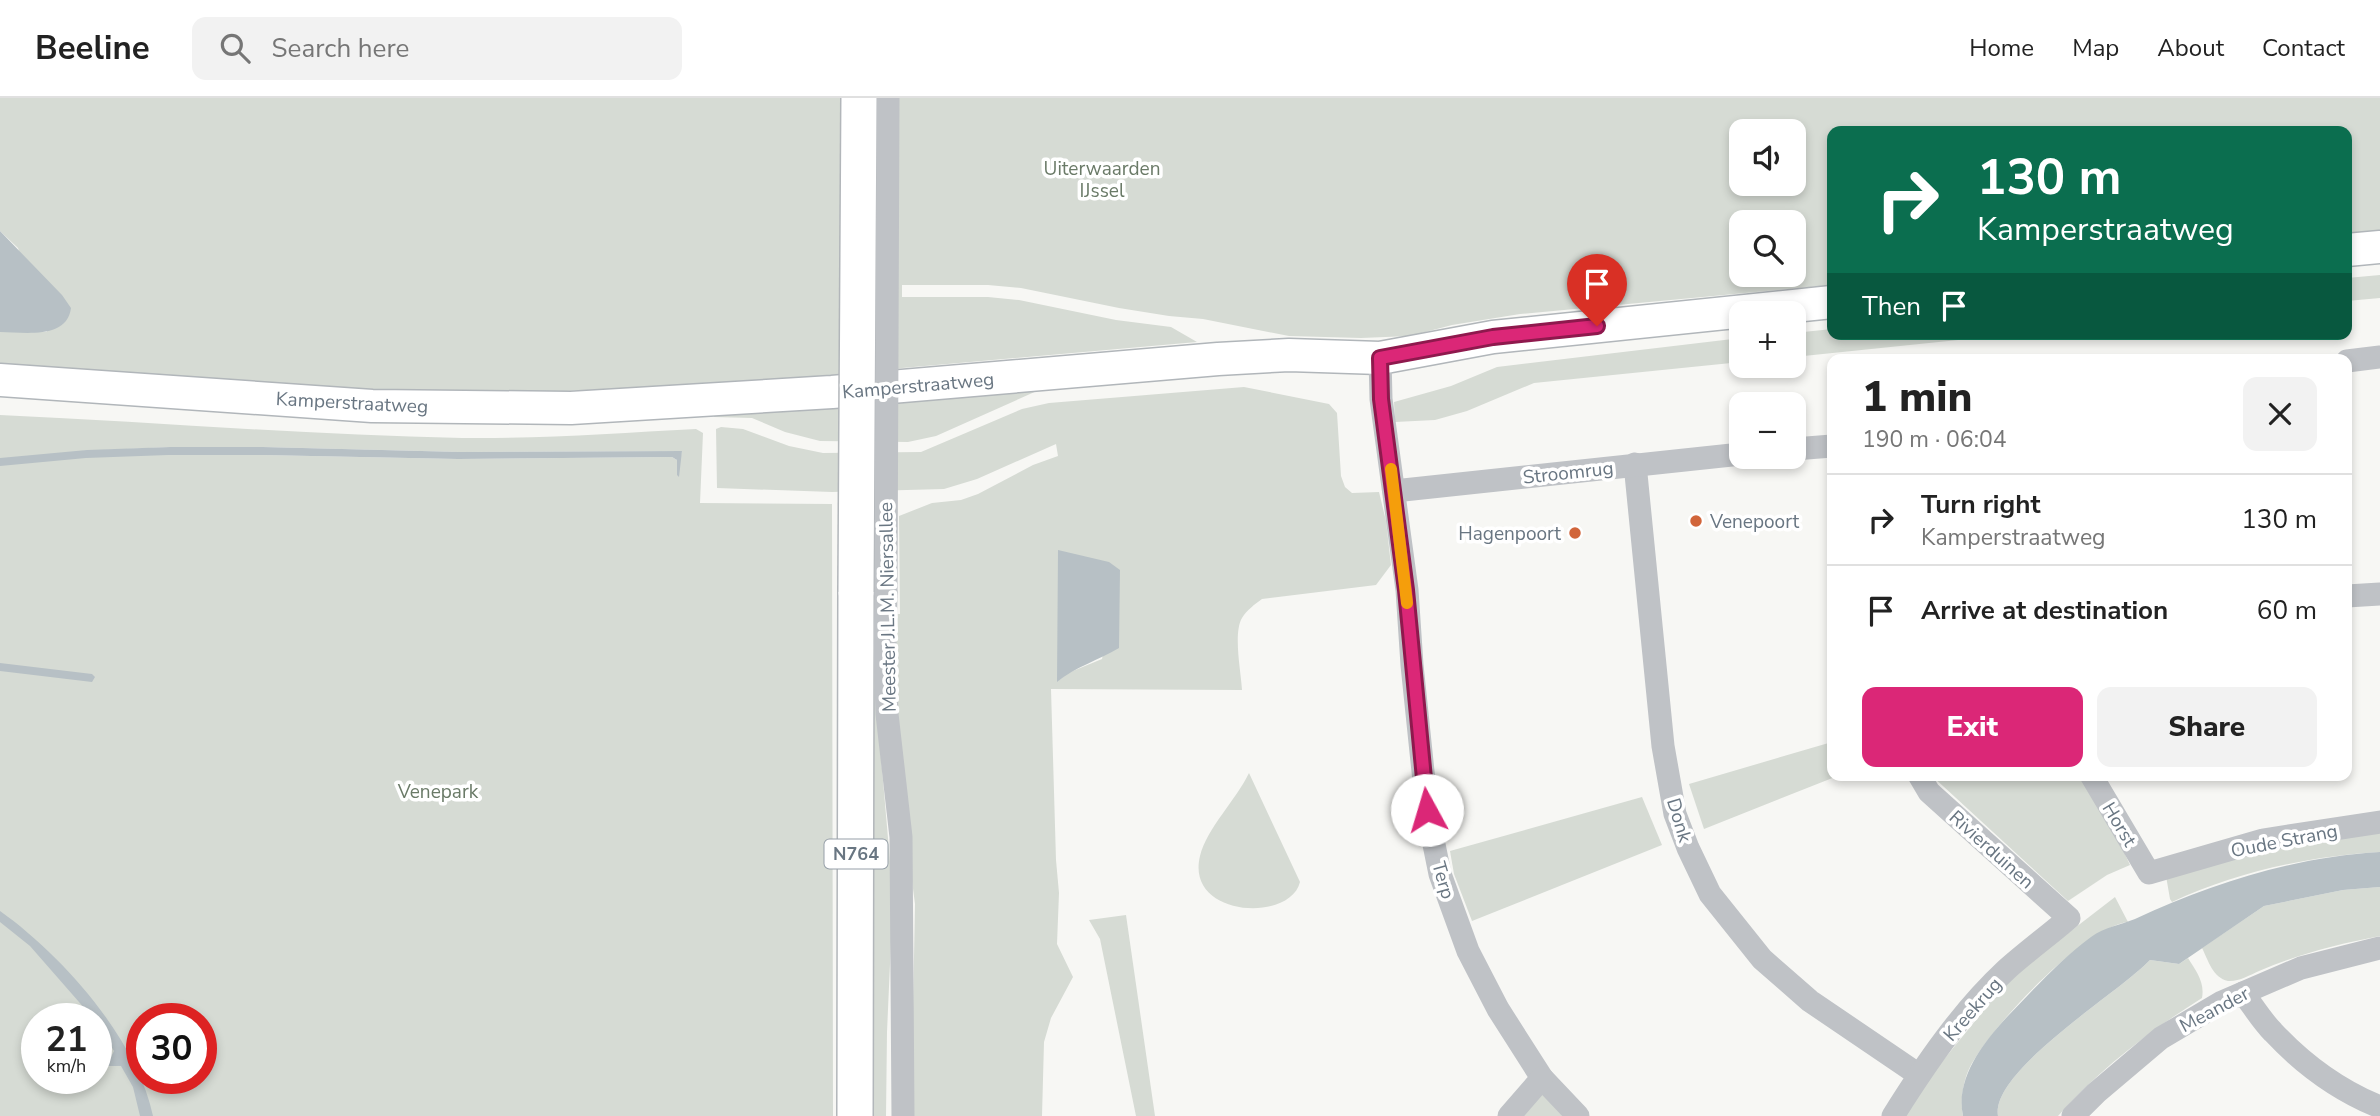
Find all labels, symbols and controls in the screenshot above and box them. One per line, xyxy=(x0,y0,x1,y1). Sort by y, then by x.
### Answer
search box xyxy=(192,17,682,80)
text: Beeline xyxy=(35,26,150,71)
icon: search xyxy=(216,29,254,67)
text: Search here xyxy=(272,31,409,66)
text: Home xyxy=(1969,32,2034,64)
text: Map xyxy=(2072,32,2119,64)
text: About xyxy=(2157,32,2224,64)
text: Contact xyxy=(2262,32,2345,64)
map controls xyxy=(1729,119,1806,469)
button: sound xyxy=(1729,119,1806,196)
text: 130 m xyxy=(1977,144,2121,211)
icon: right xyxy=(1862,154,1953,245)
park label: Uiterwaarden IJssel xyxy=(1044,156,1160,204)
text: Kamperstraatweg xyxy=(1977,208,2234,251)
button: search xyxy=(1729,210,1806,287)
pin xyxy=(1567,254,1627,326)
icon: arrive xyxy=(1578,265,1616,303)
icon: arrive xyxy=(1935,287,1973,325)
text: Then xyxy=(1862,289,1921,324)
button: + xyxy=(1729,301,1806,378)
street label: Kamperstraatweg xyxy=(841,366,995,406)
text: 1 min xyxy=(1862,369,1972,426)
button: close xyxy=(2243,377,2317,451)
street label: Kamperstraatweg xyxy=(275,386,429,420)
button: − xyxy=(1729,392,1806,469)
text: 190 m · 06:04 xyxy=(1862,424,2007,455)
street label: Stroomrug xyxy=(1522,455,1615,491)
text: Turn right xyxy=(1921,487,2040,522)
icon: right xyxy=(1862,501,1900,539)
street label: Meester J.L.M. Niersallee xyxy=(873,502,903,712)
text: 130 m xyxy=(2241,502,2317,537)
place label: Venepoort xyxy=(1709,509,1799,535)
marker: Venepoort xyxy=(1688,513,1704,529)
place label: Hagenpoort xyxy=(1458,521,1561,547)
text: Kamperstraatweg xyxy=(1921,522,2106,553)
marker: Hagenpoort xyxy=(1567,525,1583,541)
icon: arrive xyxy=(1862,592,1900,630)
text: Arrive at destination xyxy=(1921,593,2168,628)
text: 60 m xyxy=(2257,593,2317,628)
button: Exit xyxy=(1862,687,2083,767)
button: Share xyxy=(2097,687,2317,767)
position arrow xyxy=(1390,773,1464,847)
park label: Venepark xyxy=(397,779,479,805)
street label: Donk xyxy=(1660,795,1698,846)
street label: Horst xyxy=(2096,797,2143,852)
street label: Rivierduinen xyxy=(1943,805,2039,895)
street label: Oude Strang xyxy=(2229,818,2340,864)
road number: N764 xyxy=(824,840,888,868)
street label: Terp xyxy=(1425,858,1461,902)
street label: Kreekrug xyxy=(1938,972,2008,1047)
street label: Meander xyxy=(2175,981,2254,1039)
speed limit sign: 30 xyxy=(126,1003,217,1094)
text: 21 xyxy=(45,1016,88,1063)
text: km/h xyxy=(47,1054,86,1078)

